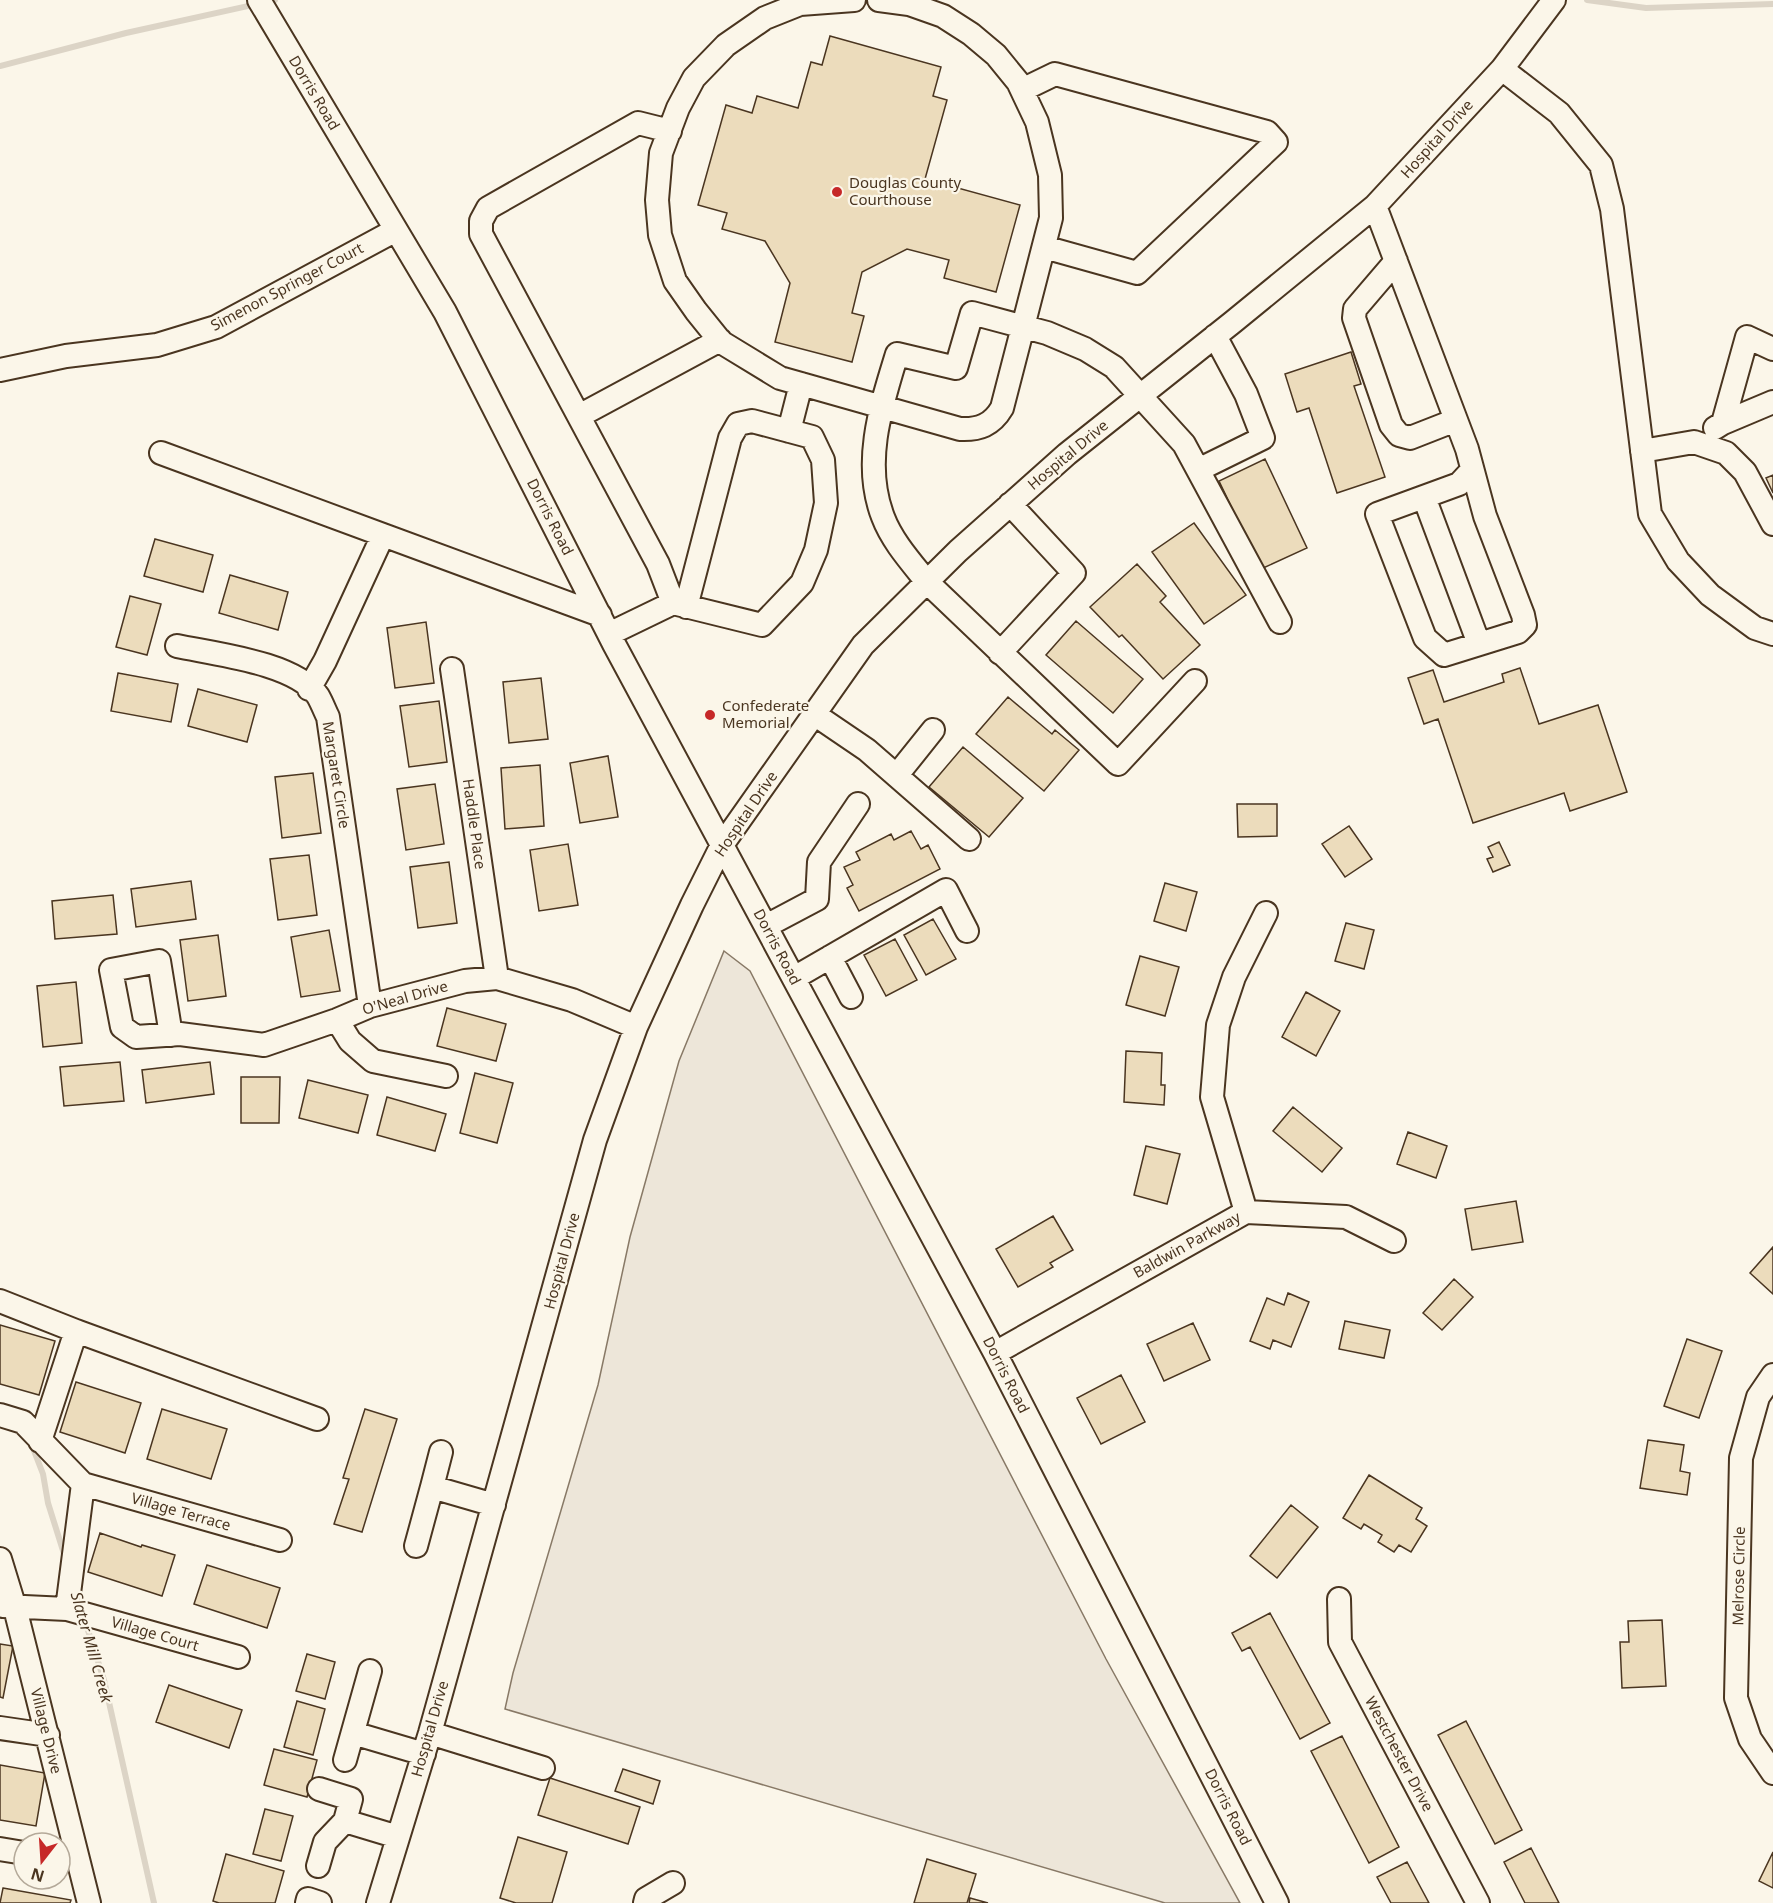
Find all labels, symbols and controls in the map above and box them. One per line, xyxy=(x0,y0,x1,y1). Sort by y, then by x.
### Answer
street label: Dorris Road xyxy=(285,52,345,133)
street label: Hospital Drive xyxy=(1396,95,1477,182)
place label: Douglas County Courthouse xyxy=(849,172,961,209)
marker: Douglas County Courthouse xyxy=(830,185,844,199)
street label: Simenon Springer Court xyxy=(207,237,367,335)
street label: Hospital Drive xyxy=(1023,415,1112,494)
street label: Dorris Road xyxy=(523,475,579,558)
place label: Confederate Memorial xyxy=(722,695,809,732)
marker: Confederate Memorial xyxy=(703,708,717,722)
street label: Margaret Circle xyxy=(319,720,355,830)
street label: Hospital Drive xyxy=(709,767,781,860)
street label: Haddle Place xyxy=(459,777,491,870)
street label: Dorris Road xyxy=(749,905,806,988)
street label: O'Neal Drive xyxy=(360,975,450,1019)
street label: Baldwin Parkway xyxy=(1129,1206,1244,1282)
street label: Hospital Drive xyxy=(539,1210,584,1311)
street label: Dorris Road xyxy=(979,1333,1035,1416)
street label: Village Terrace xyxy=(129,1487,233,1535)
street label: Melrose Circle xyxy=(1727,1526,1749,1626)
water label: Slater Mill Creek xyxy=(66,1589,119,1706)
street label: Village Court xyxy=(109,1611,202,1655)
street label: Hospital Drive xyxy=(406,1678,452,1779)
street label: Village Drive xyxy=(27,1686,67,1776)
street label: Westchester Drive xyxy=(1361,1692,1439,1815)
street label: Dorris Road xyxy=(1201,1765,1257,1848)
north arrow xyxy=(12,1831,72,1891)
text: N xyxy=(28,1863,47,1888)

